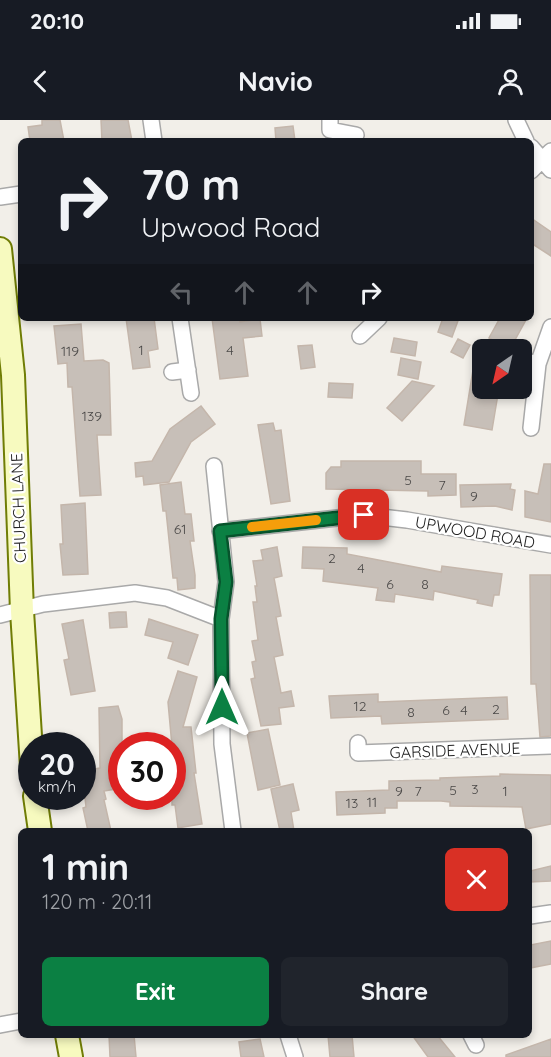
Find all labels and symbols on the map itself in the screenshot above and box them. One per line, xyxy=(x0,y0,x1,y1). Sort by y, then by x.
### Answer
north arrow xyxy=(472,339,532,399)
house number: 1 xyxy=(138,341,144,359)
house number: 4 xyxy=(226,341,234,359)
house number: 119 xyxy=(61,342,79,360)
house number: 139 xyxy=(82,407,102,425)
street label: CHURCH LANE xyxy=(6,453,30,563)
house number: 5 xyxy=(404,471,412,489)
house number: 7 xyxy=(438,476,446,494)
house number: 9 xyxy=(470,487,478,505)
pin xyxy=(338,489,389,540)
street label: UPWOOD ROAD xyxy=(413,512,537,552)
house number: 61 xyxy=(174,520,186,538)
house number: 2 xyxy=(328,549,336,567)
house number: 4 xyxy=(357,559,365,577)
house number: 6 xyxy=(386,575,394,593)
house number: 8 xyxy=(421,575,429,593)
position arrow xyxy=(190,675,254,739)
house number: 12 xyxy=(354,697,367,715)
house number: 2 xyxy=(492,700,500,718)
house number: 6 xyxy=(442,701,450,719)
house number: 4 xyxy=(460,701,468,719)
house number: 8 xyxy=(407,703,415,721)
speed limit sign: 30 xyxy=(108,732,186,810)
street label: GARSIDE AVENUE xyxy=(389,738,521,762)
house number: 3 xyxy=(471,780,479,798)
house number: 5 xyxy=(449,781,457,799)
house number: 9 xyxy=(395,782,403,800)
house number: 7 xyxy=(414,782,422,800)
house number: 1 xyxy=(502,782,508,800)
house number: 11 xyxy=(367,793,377,811)
house number: 13 xyxy=(346,794,358,812)

